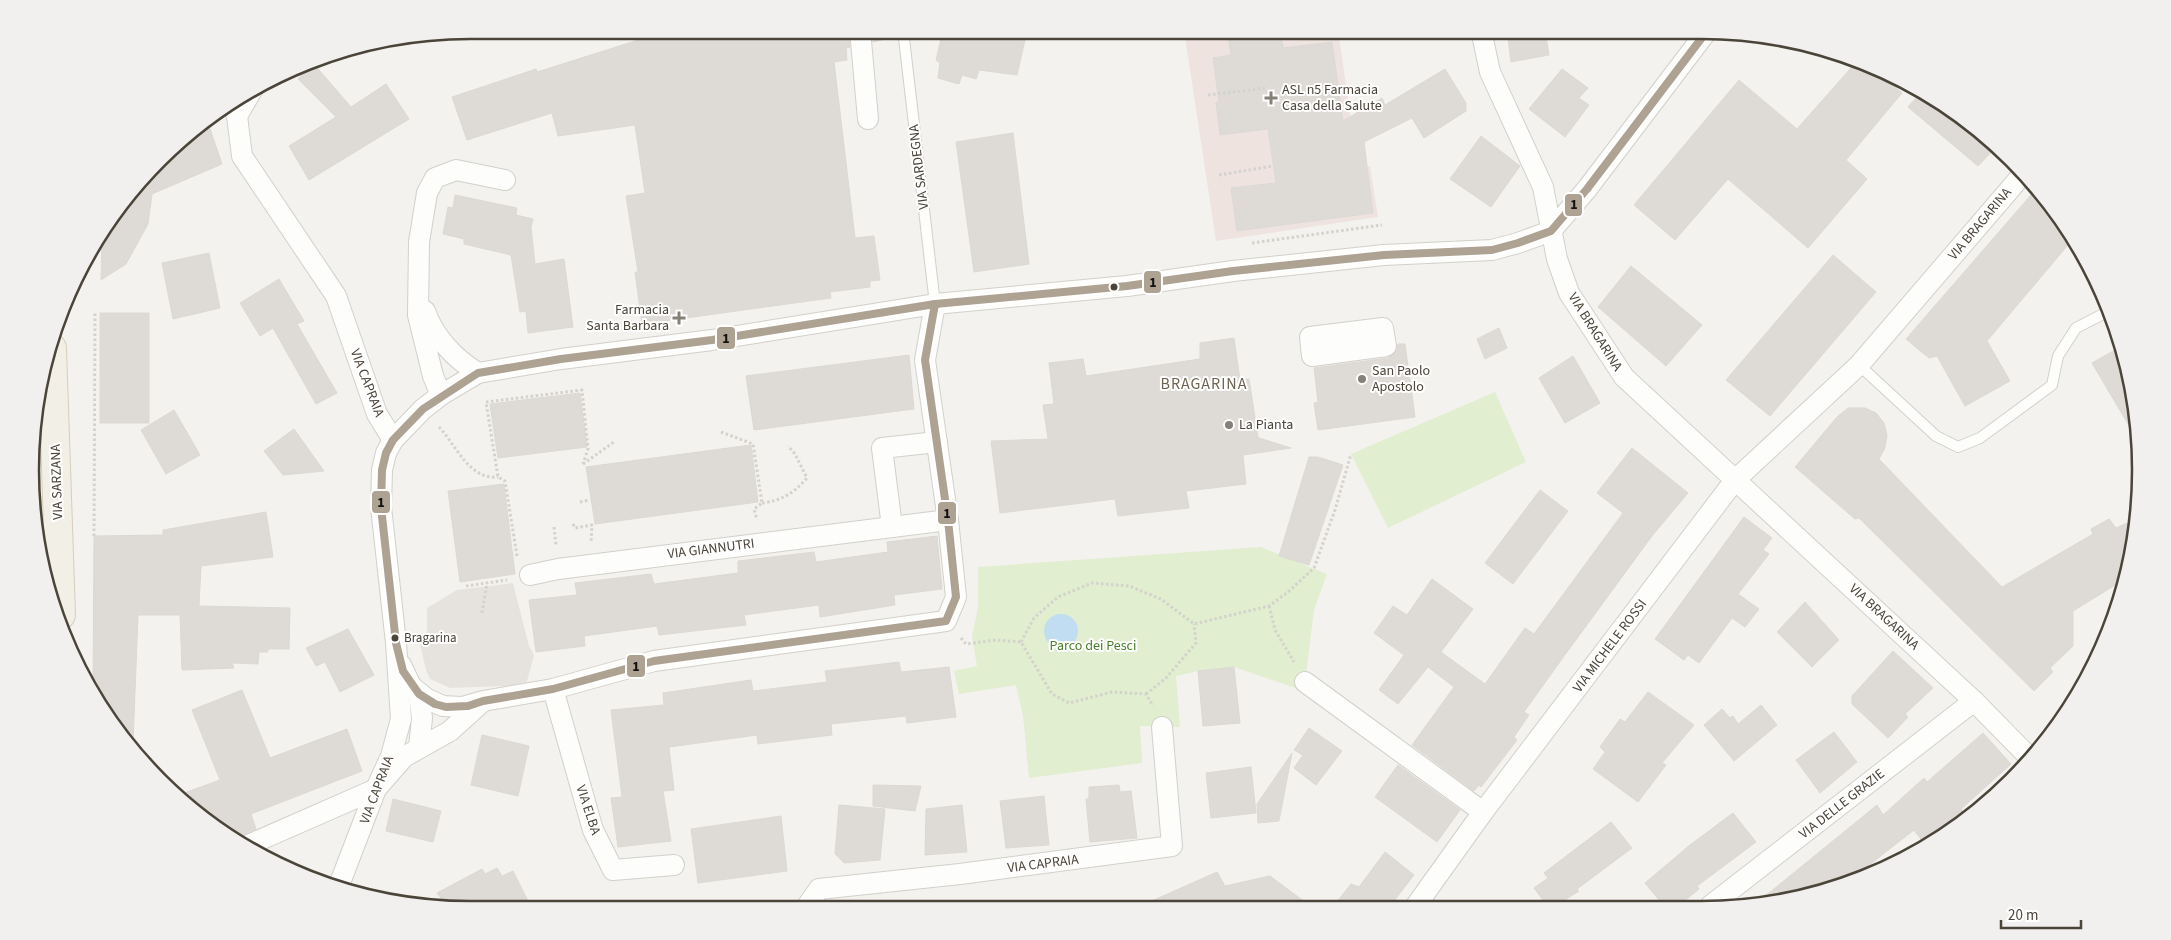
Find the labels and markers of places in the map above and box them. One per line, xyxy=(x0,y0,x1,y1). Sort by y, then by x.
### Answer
place label: ASL n5 Farmacia Casa della Salute xyxy=(1282,80,1382,116)
marker: ASL n5 Farmacia Casa della Salute xyxy=(1264,91,1278,105)
unlabelled marker xyxy=(1109,282,1119,292)
place label: Farmacia Santa Barbara xyxy=(586,300,669,336)
marker: Farmacia Santa Barbara xyxy=(673,312,685,324)
place label: San Paolo Apostolo xyxy=(1372,361,1430,397)
marker: San Paolo Apostolo xyxy=(1356,373,1368,385)
place label: La Pianta xyxy=(1239,415,1293,435)
marker: La Pianta xyxy=(1223,419,1235,431)
place label: Bragarina xyxy=(404,629,457,647)
marker: Bragarina xyxy=(390,633,400,643)

